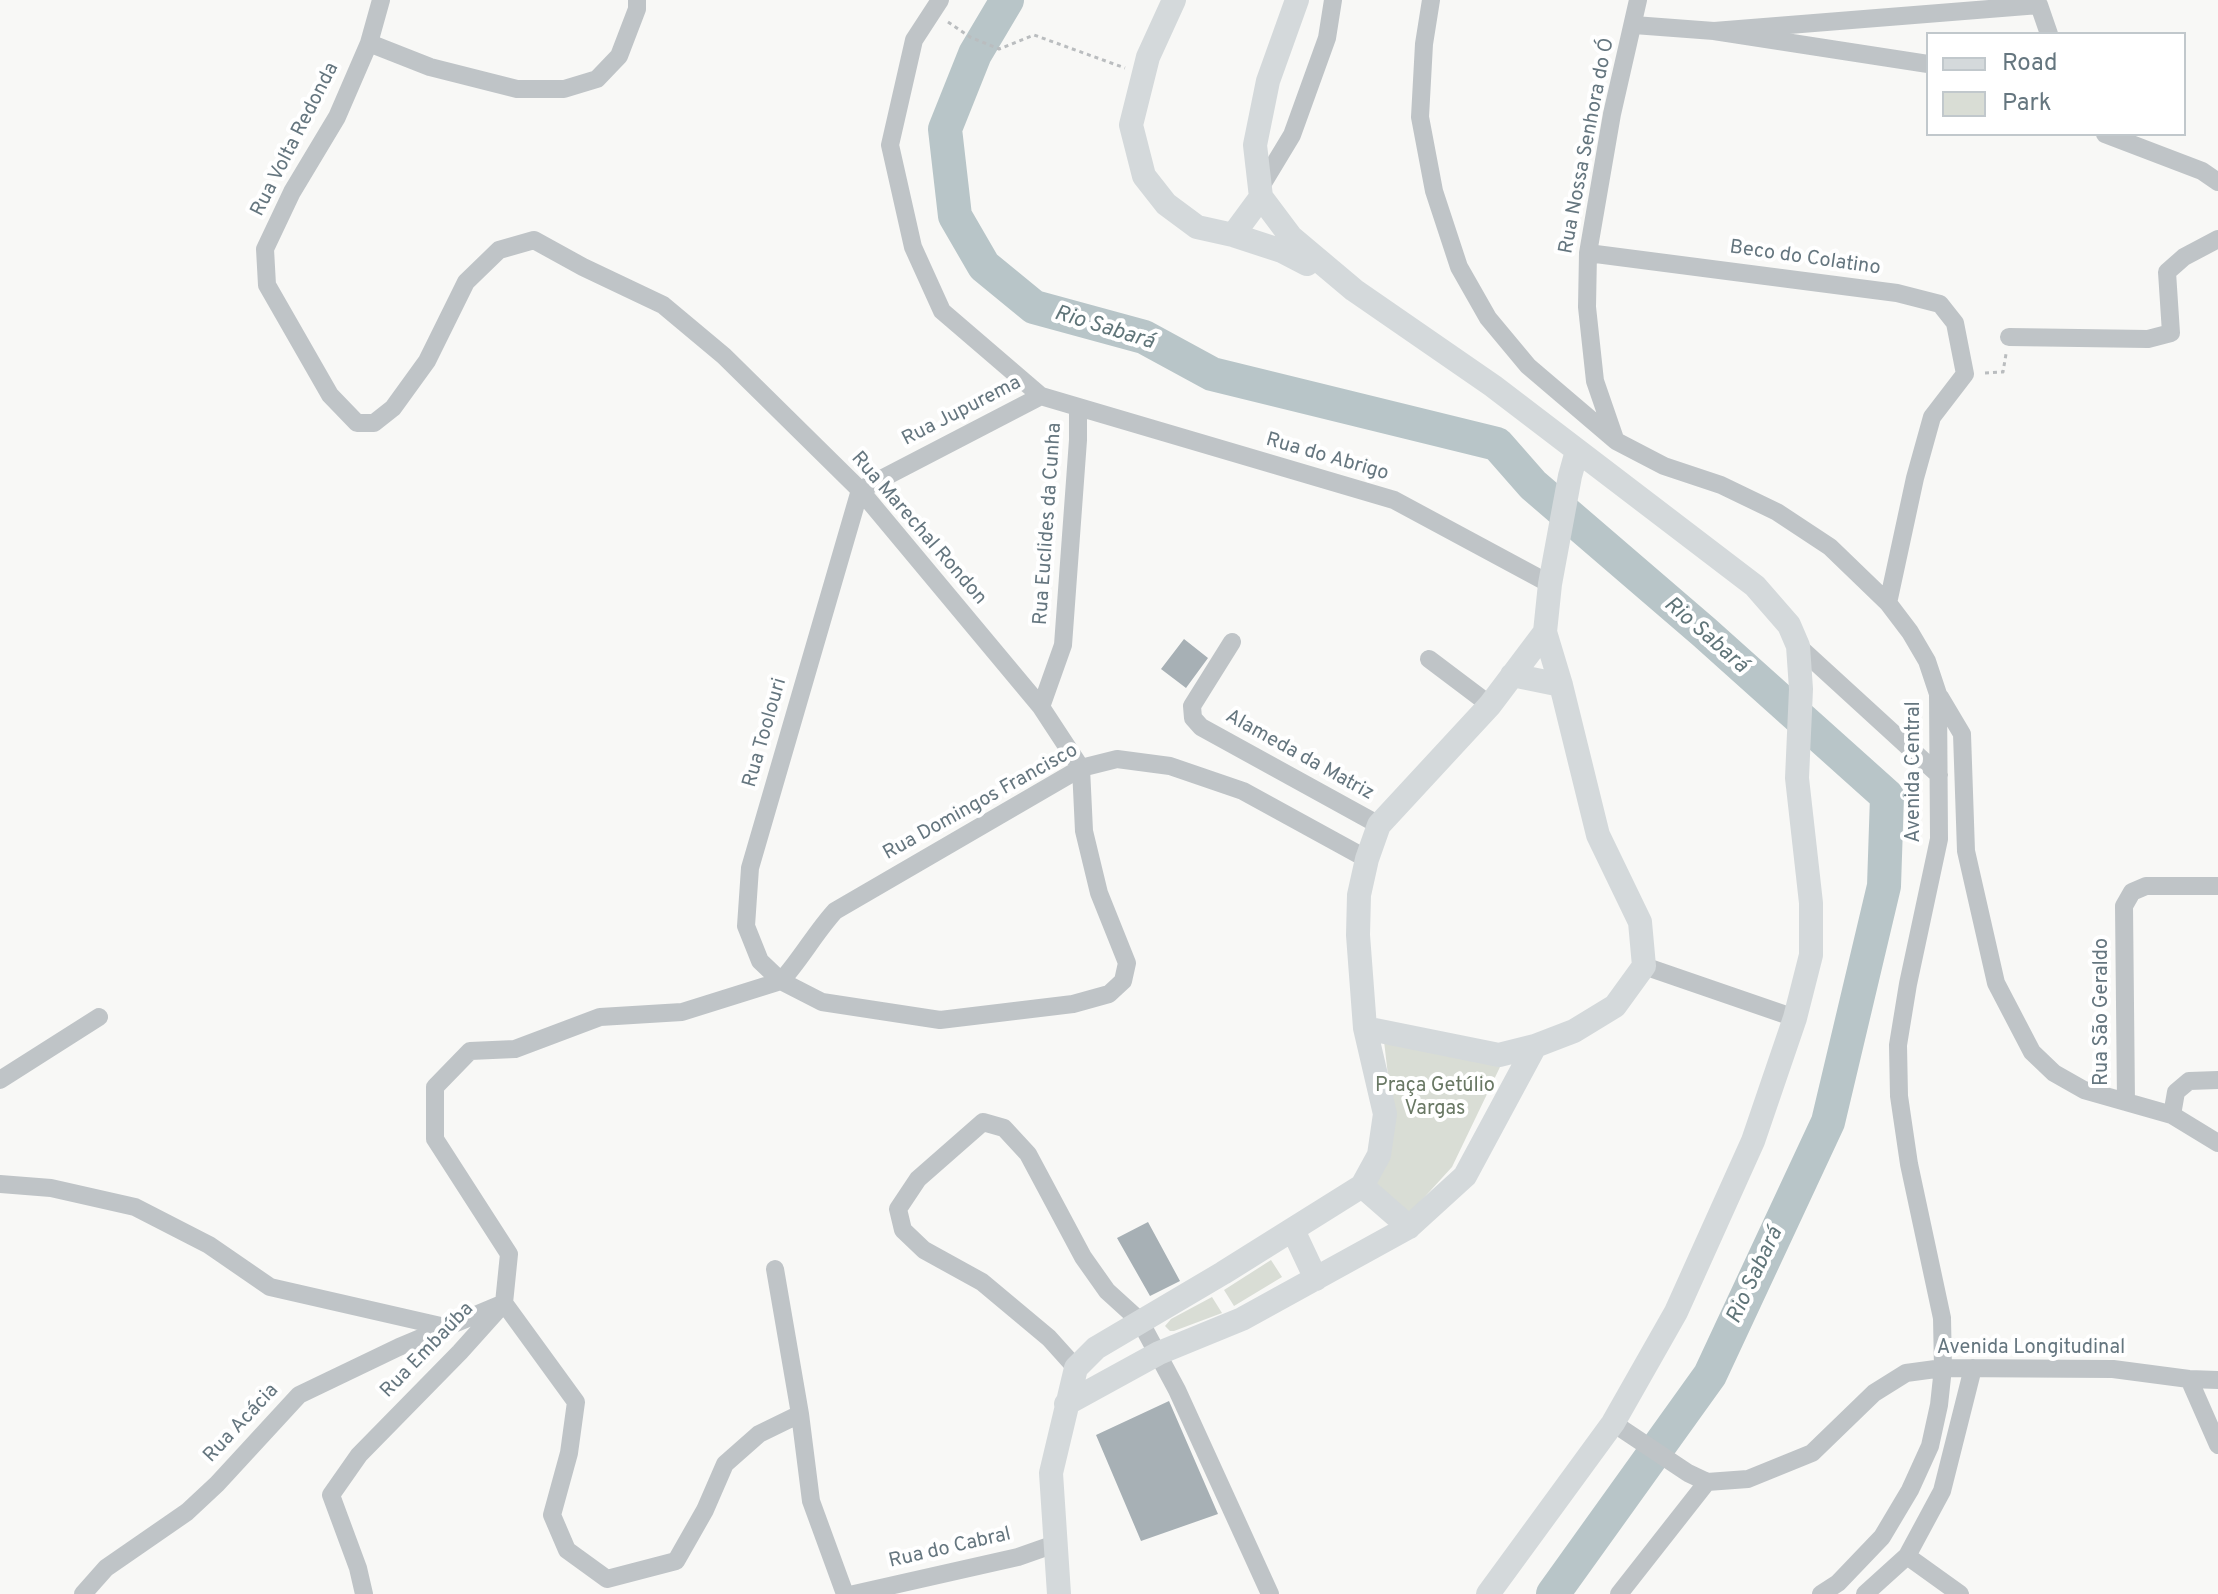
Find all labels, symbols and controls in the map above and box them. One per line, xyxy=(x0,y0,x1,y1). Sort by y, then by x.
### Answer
legend xyxy=(1926,32,2186,136)
street label: Rua Nossa Senhora do Ó xyxy=(1555,36,1621,256)
text: Road xyxy=(2002,49,2058,79)
street label: Rua Volta Redonda xyxy=(247,59,345,221)
text: Park xyxy=(2002,89,2052,119)
street label: Beco do Colatino xyxy=(1728,237,1882,281)
water label: Rio Sabará xyxy=(1051,301,1157,357)
street label: Rua Jupurema xyxy=(898,372,1026,452)
street label: Rua Euclides da Cunha xyxy=(1030,422,1068,626)
street label: Rua do Abrigo xyxy=(1263,429,1391,487)
street label: Rua Marechal Rondon xyxy=(845,448,991,610)
water label: Rio Sabará xyxy=(1657,592,1753,680)
street label: Rua Toolouri xyxy=(739,676,793,790)
street label: Avenida Central xyxy=(1903,701,1927,843)
street label: Alameda da Matriz xyxy=(1221,705,1377,807)
street label: Rua Domingos Francisco xyxy=(879,739,1083,867)
street label: Rua São Geraldo xyxy=(2091,938,2115,1086)
park label: Praça Getúlio Vargas xyxy=(1375,1075,1495,1122)
water label: Rio Sabará xyxy=(1722,1224,1790,1328)
street label: Rua Embaúba xyxy=(376,1298,480,1404)
street label: Avenida Longitudinal xyxy=(1937,1337,2125,1361)
street label: Rua Acácia xyxy=(199,1380,285,1468)
street label: Rua do Cabral xyxy=(887,1523,1013,1575)

